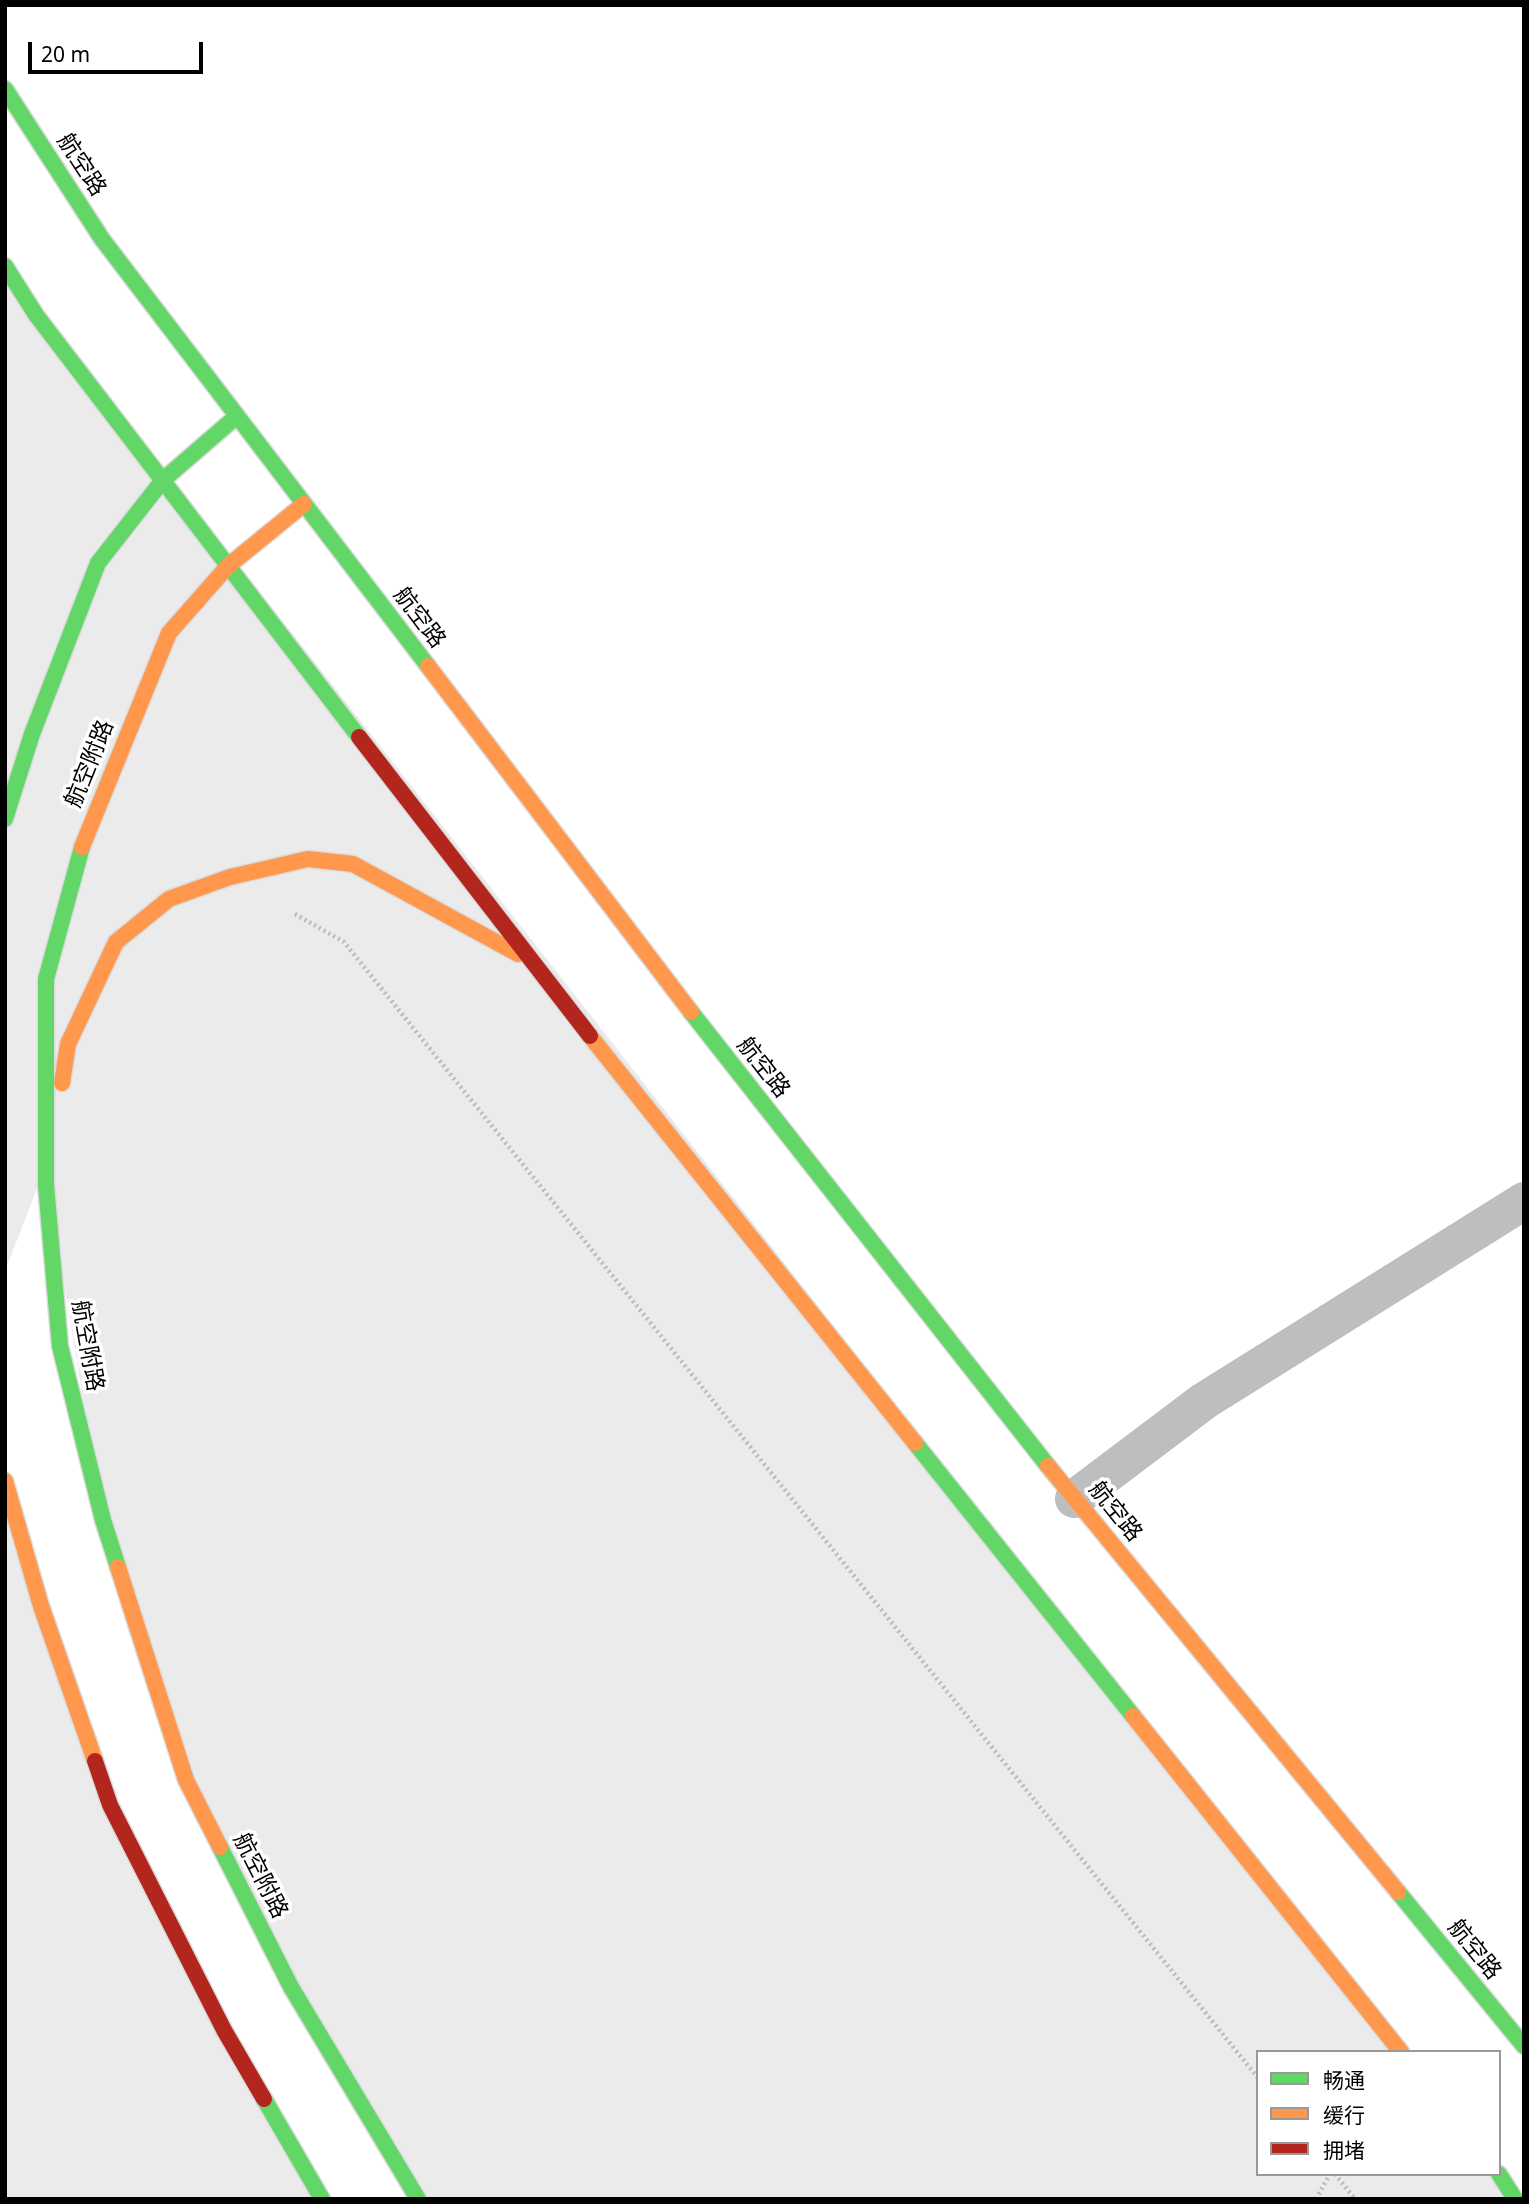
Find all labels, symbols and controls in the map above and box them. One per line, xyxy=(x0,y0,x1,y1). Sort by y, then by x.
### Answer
scale bar xyxy=(32,28,206,72)
text: 20 m xyxy=(41,40,90,68)
street label: 航空路 xyxy=(51,129,111,201)
street label: 航空路 xyxy=(387,582,451,654)
street label: 航空附路 xyxy=(60,716,120,812)
street label: 航空路 xyxy=(731,1032,795,1104)
street label: 航空附路 xyxy=(65,1298,109,1394)
street label: 航空路 xyxy=(1083,1477,1147,1547)
street label: 航空附路 xyxy=(227,1829,293,1923)
street label: 航空路 xyxy=(1442,1915,1506,1985)
legend xyxy=(1256,2050,1501,2176)
text: 畅通 xyxy=(1323,2066,1365,2094)
text: 缓行 xyxy=(1323,2101,1365,2129)
text: 拥堵 xyxy=(1323,2136,1365,2164)

